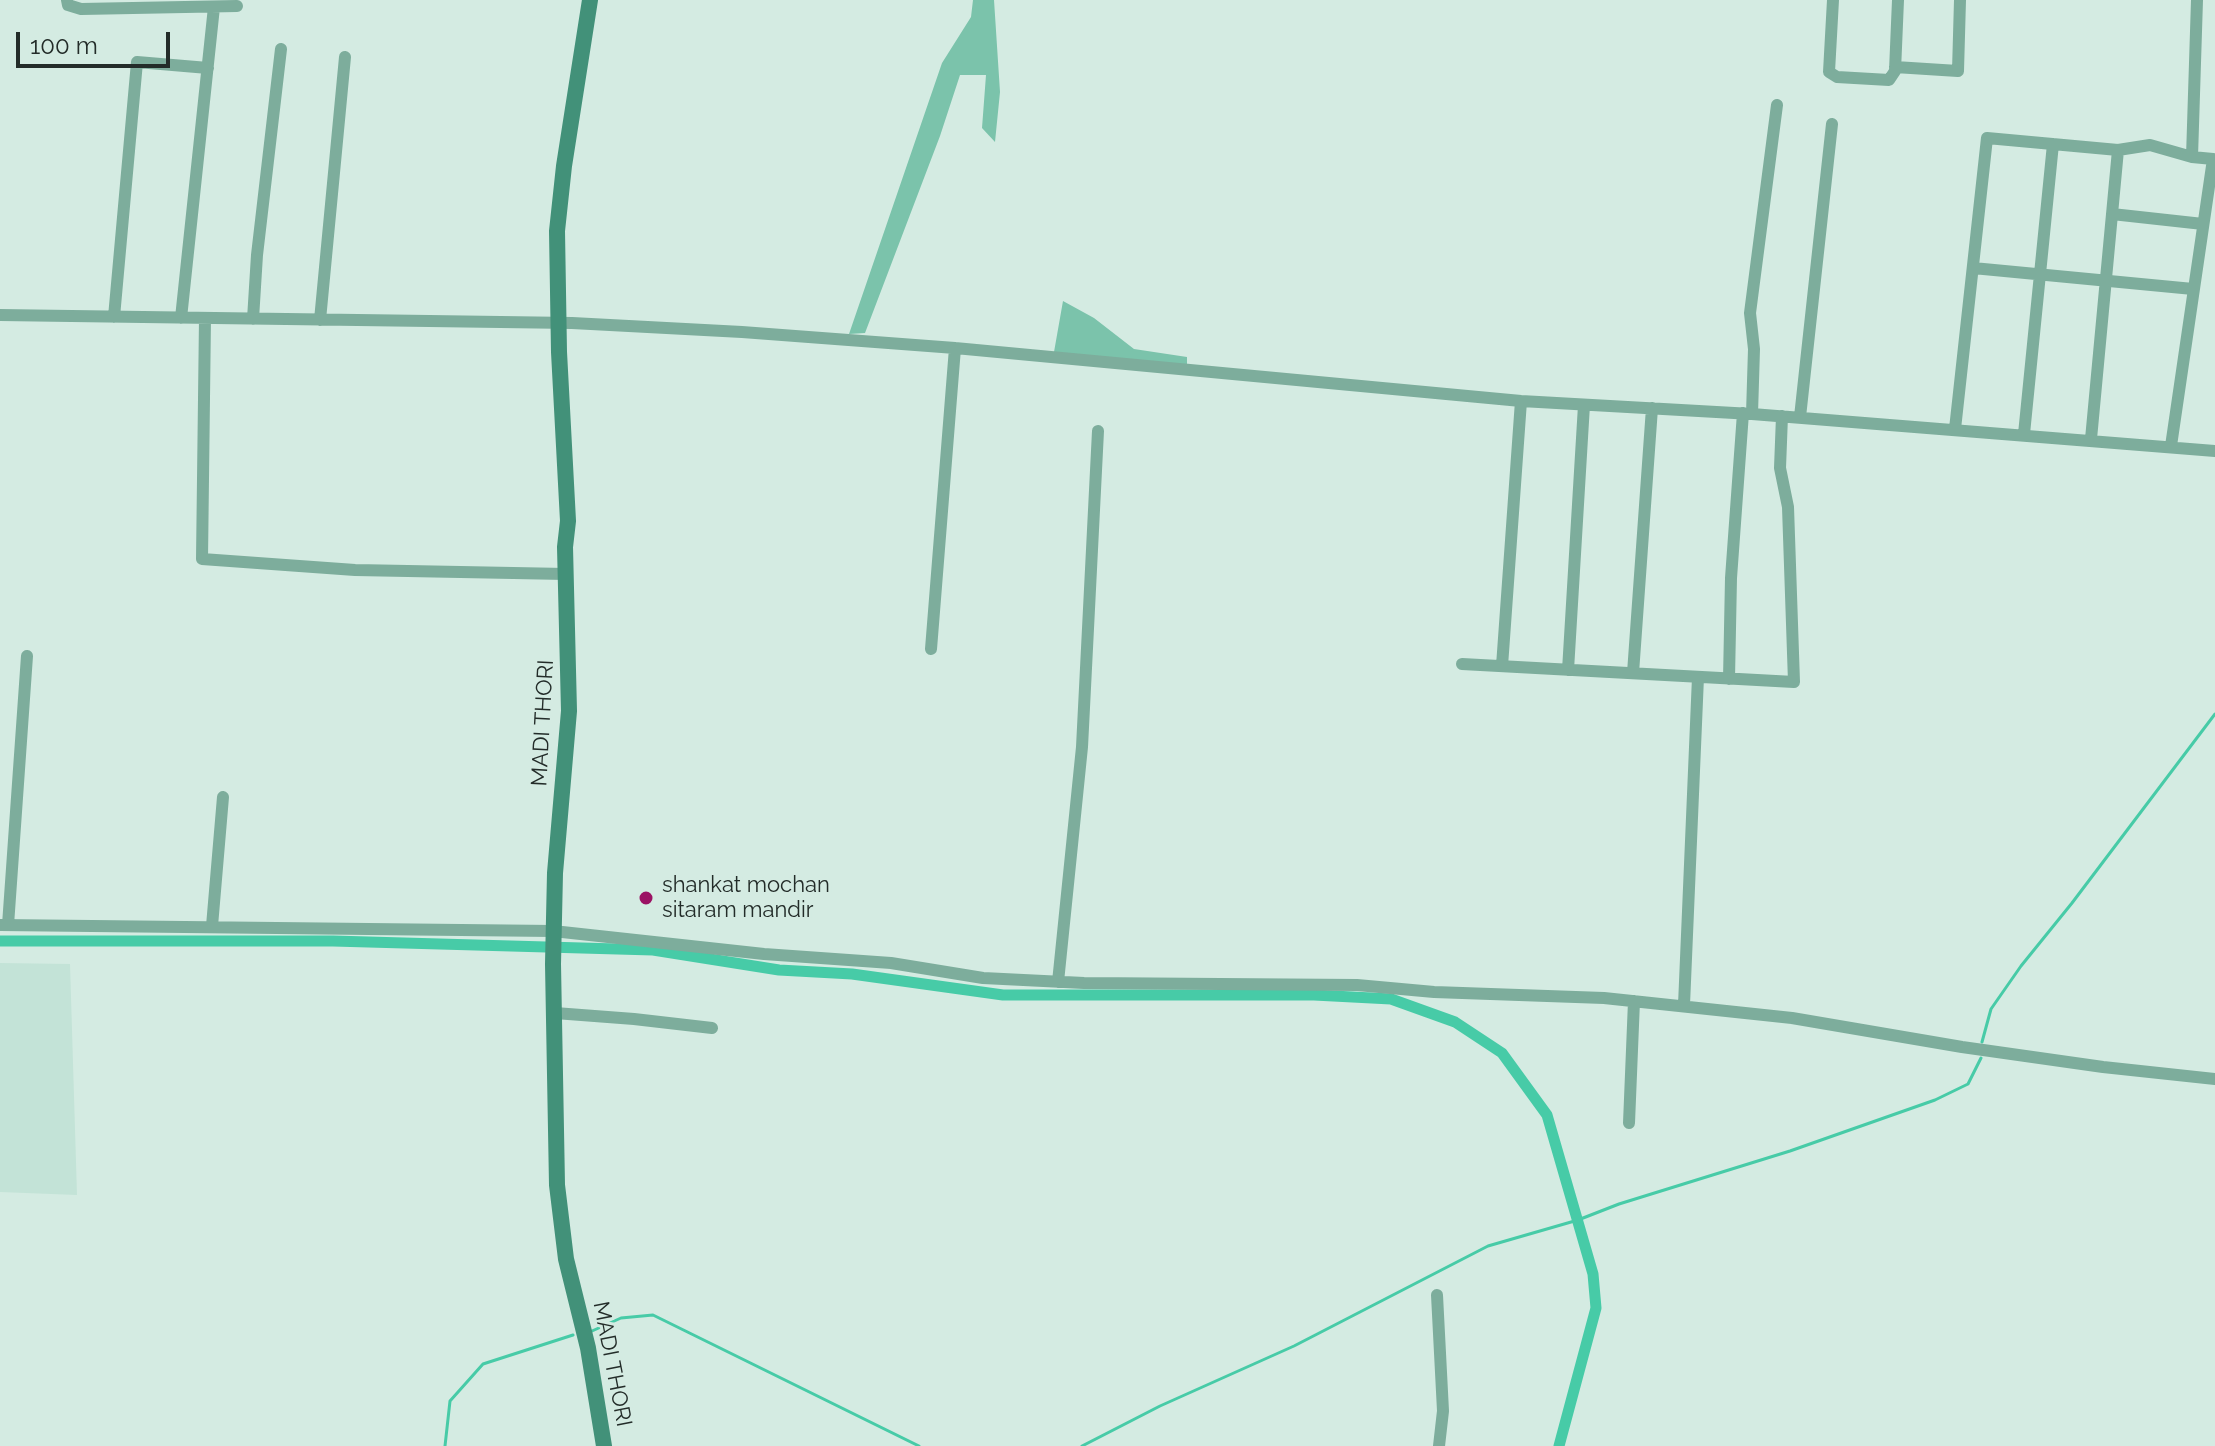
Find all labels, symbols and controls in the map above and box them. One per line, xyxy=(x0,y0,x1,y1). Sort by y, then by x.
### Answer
scale bar xyxy=(20,16,174,66)
text: 100 m xyxy=(30,31,98,60)
street label: MADI THORI xyxy=(526,659,560,787)
place label: shankat mochan sitaram mandir xyxy=(662,872,830,924)
marker: shankat mochan sitaram mandir xyxy=(637,889,655,907)
street label: MADI THORI xyxy=(587,1299,637,1429)

